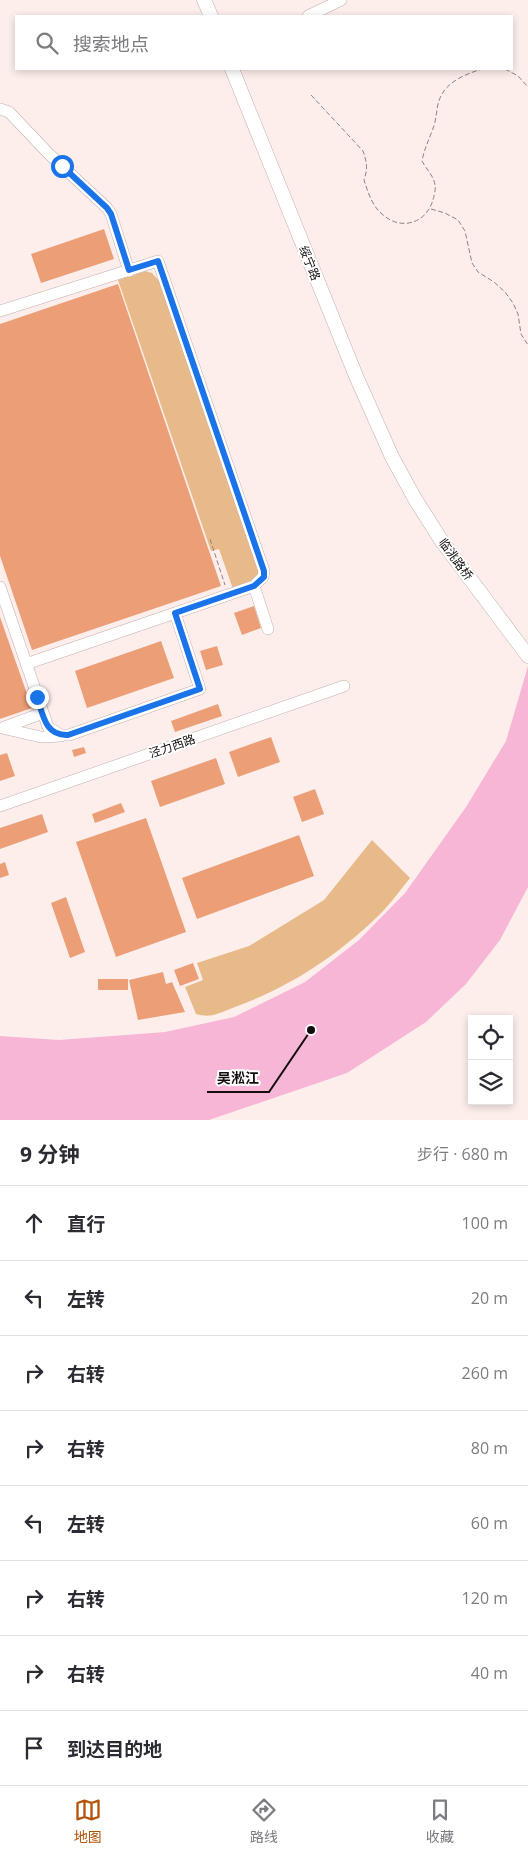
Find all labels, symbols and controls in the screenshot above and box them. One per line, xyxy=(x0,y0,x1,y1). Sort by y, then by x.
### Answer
search box xyxy=(15,15,513,70)
icon: search xyxy=(33,29,61,57)
text: 搜索地点 xyxy=(73,31,149,57)
route start xyxy=(51,155,74,178)
street label: 绥宁路 xyxy=(295,243,325,283)
street label: 临洮路桥 xyxy=(435,535,477,583)
route end xyxy=(26,686,49,709)
street label: 泾力西路 xyxy=(147,730,197,762)
map controls xyxy=(468,1015,513,1105)
button: locate xyxy=(468,1015,513,1060)
button: layers xyxy=(468,1060,513,1105)
callout: 吴淞江 xyxy=(207,1063,269,1092)
text: 吴淞江 xyxy=(217,1068,259,1087)
text: 9 分钟 xyxy=(20,1140,79,1168)
text: 步行 · 680 m xyxy=(417,1143,508,1165)
icon: ahead xyxy=(20,1209,48,1237)
text: 直行 xyxy=(67,1211,105,1237)
text: 100 m xyxy=(462,1212,508,1234)
icon: left xyxy=(20,1284,48,1312)
text: 左转 xyxy=(67,1286,105,1312)
text: 20 m xyxy=(471,1287,508,1309)
icon: right xyxy=(20,1359,48,1387)
text: 右转 xyxy=(67,1361,105,1387)
text: 260 m xyxy=(462,1362,508,1384)
icon: right xyxy=(20,1434,48,1462)
text: 右转 xyxy=(67,1436,105,1462)
text: 80 m xyxy=(471,1437,508,1459)
icon: left xyxy=(20,1509,48,1537)
text: 左转 xyxy=(67,1511,105,1537)
text: 60 m xyxy=(471,1512,508,1534)
icon: right xyxy=(20,1584,48,1612)
text: 右转 xyxy=(67,1586,105,1612)
text: 120 m xyxy=(462,1587,508,1609)
icon: right xyxy=(20,1659,48,1687)
text: 右转 xyxy=(67,1661,105,1687)
text: 40 m xyxy=(471,1662,508,1684)
icon: arrive xyxy=(20,1734,48,1762)
text: 到达目的地 xyxy=(67,1736,162,1762)
tab: 地图 xyxy=(74,1796,102,1846)
tab: 路线 xyxy=(250,1796,278,1846)
tab: 收藏 xyxy=(426,1796,454,1846)

